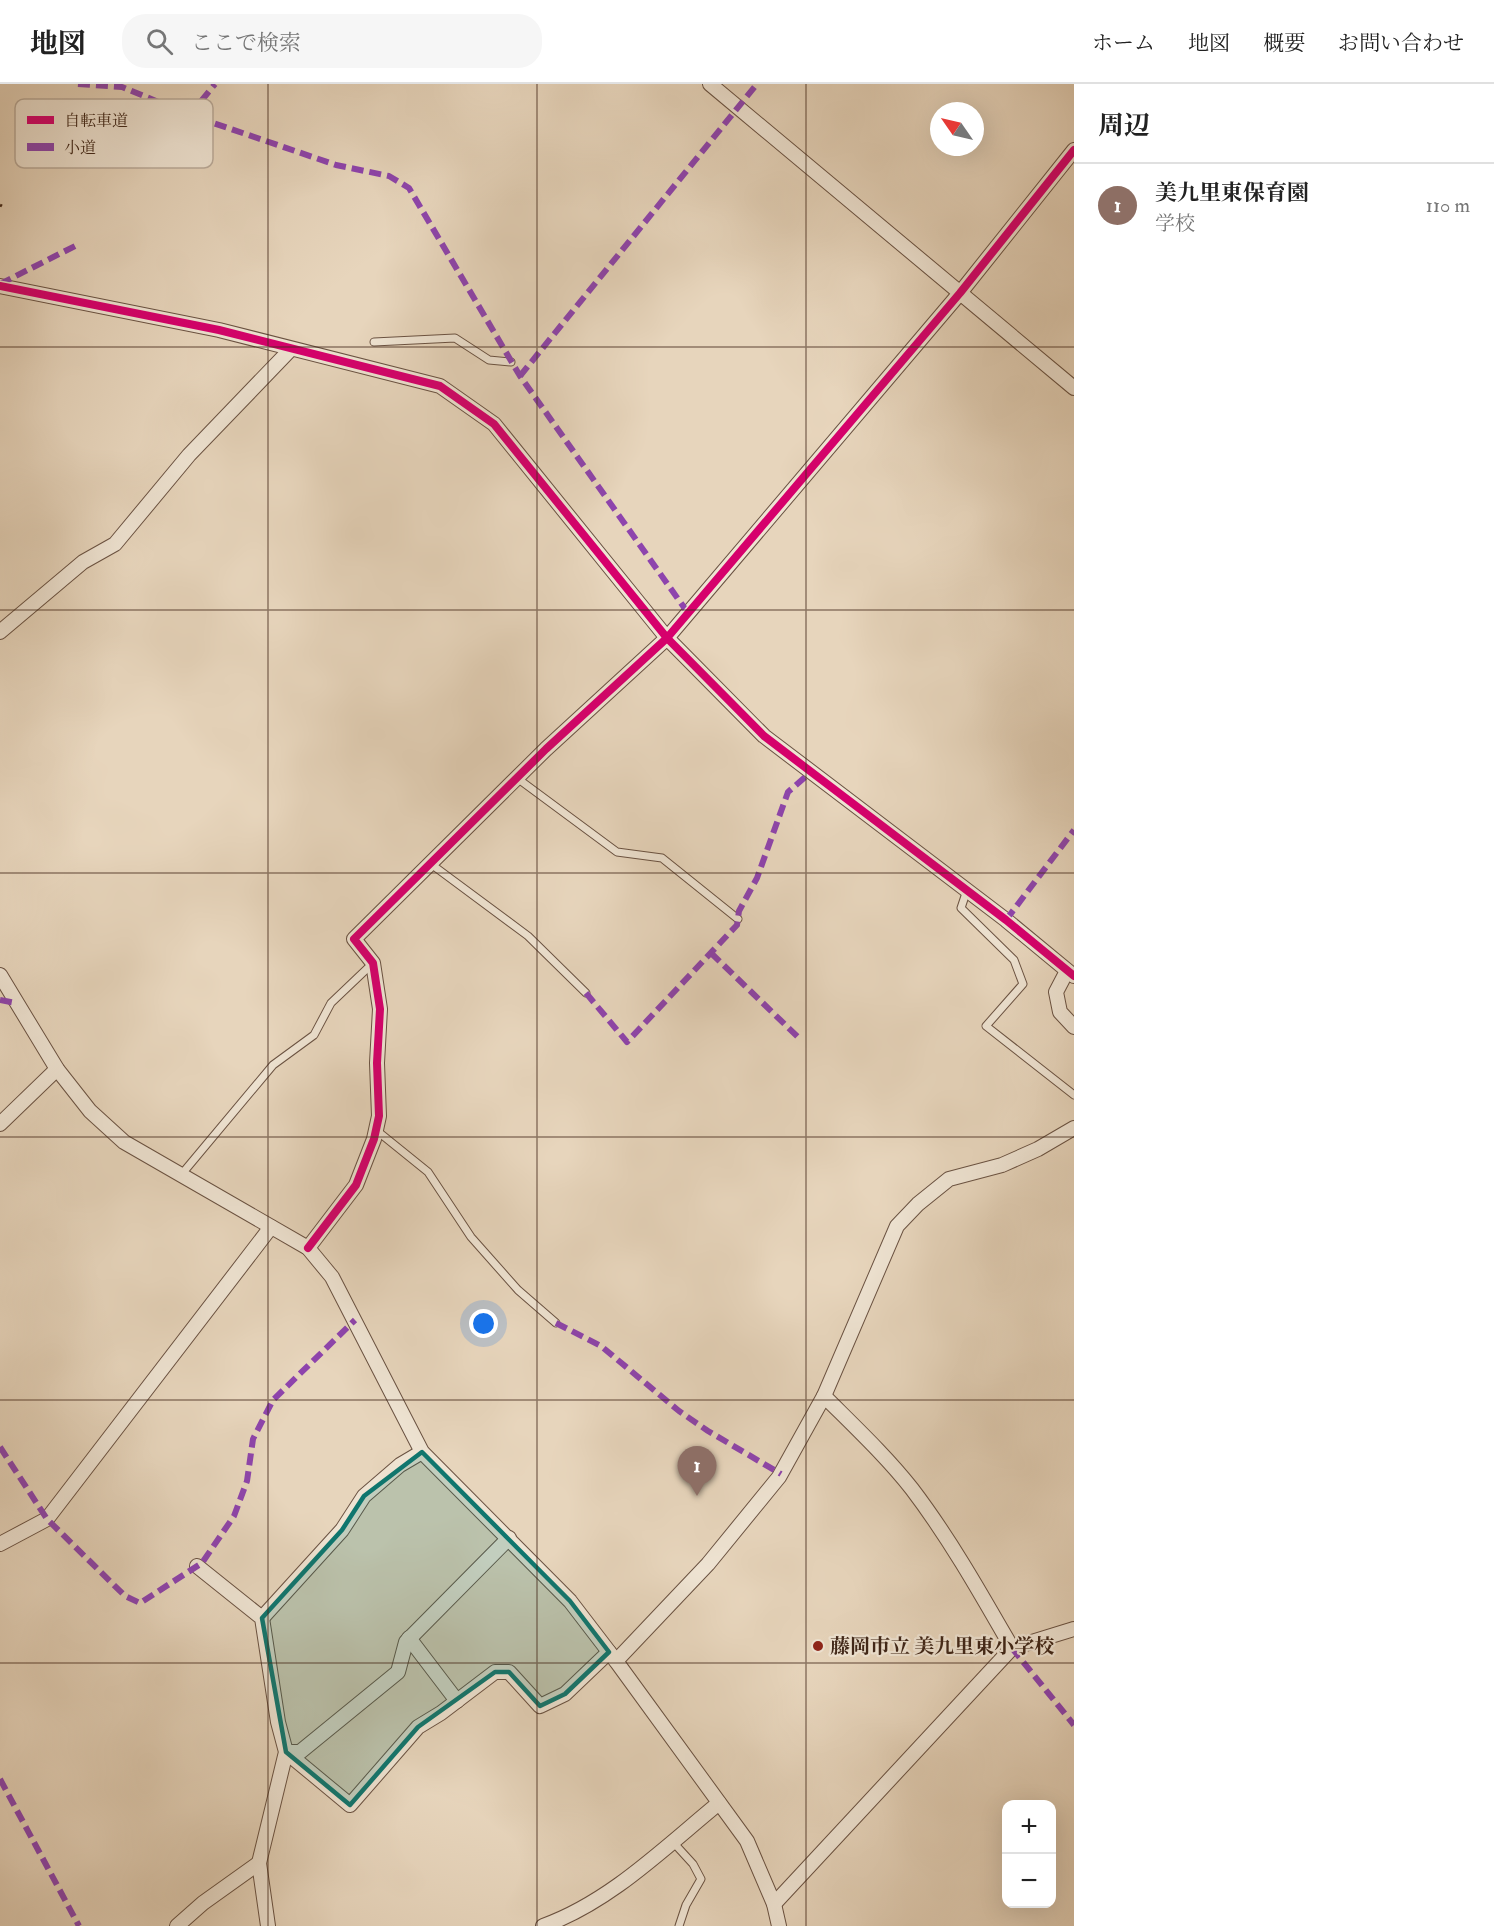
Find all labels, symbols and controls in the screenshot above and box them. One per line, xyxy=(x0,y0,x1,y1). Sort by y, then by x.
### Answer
search box xyxy=(122,14,542,68)
icon: search xyxy=(143,25,176,58)
text: 地図 xyxy=(30,27,86,62)
text: ここで検索 xyxy=(191,29,301,57)
text: ホーム xyxy=(1092,30,1155,57)
text: 地図 xyxy=(1188,30,1230,57)
text: 概要 xyxy=(1263,30,1305,57)
text: お問い合わせ xyxy=(1338,30,1464,57)
legend xyxy=(15,99,213,168)
north arrow xyxy=(930,102,984,156)
text: 周辺 xyxy=(1098,110,1150,142)
text: 自転車道 xyxy=(64,111,128,131)
text: 小道 xyxy=(64,138,96,158)
text: 美九里東保育園 xyxy=(1155,179,1309,207)
text: 1 xyxy=(1114,193,1121,218)
text: 110 m xyxy=(1426,193,1470,218)
text: 学校 xyxy=(1155,211,1195,236)
your location xyxy=(469,1309,498,1338)
pin: 1 xyxy=(678,1446,716,1496)
place label: 藤岡市立 美九里東小学校 xyxy=(830,1634,1054,1659)
marker: 藤岡市立 美九里東小学校 xyxy=(811,1639,825,1653)
map controls xyxy=(1002,1800,1056,1908)
button: + xyxy=(1002,1800,1056,1854)
button: − xyxy=(1002,1854,1056,1908)

